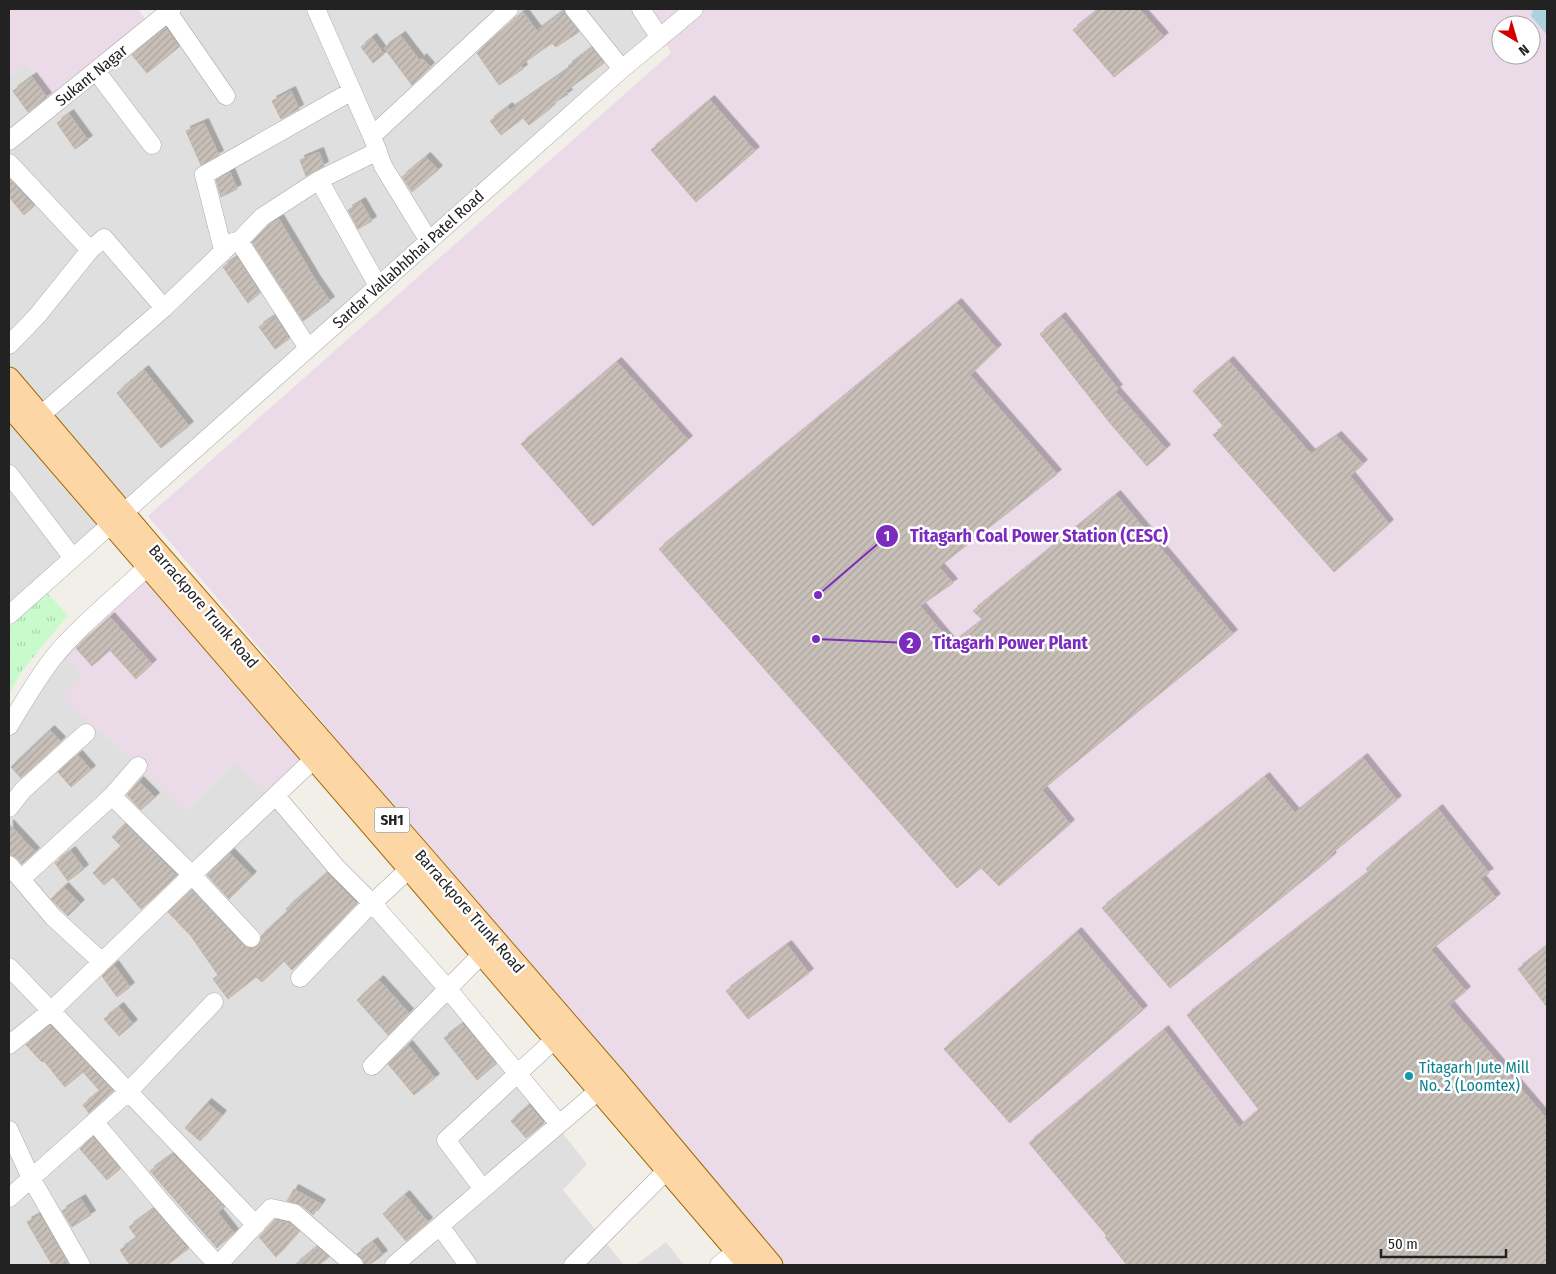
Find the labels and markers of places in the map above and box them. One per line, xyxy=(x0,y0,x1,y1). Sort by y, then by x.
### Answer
callout: Titagarh Coal Power Station (CESC) xyxy=(875,519,1178,552)
callout: Titagarh Power Plant xyxy=(897,626,1098,659)
place label: Titagarh Jute Mill No. 2 (Loomtex) xyxy=(1419,1058,1529,1095)
marker: Titagarh Jute Mill No. 2 (Loomtex) xyxy=(1403,1070,1415,1082)

